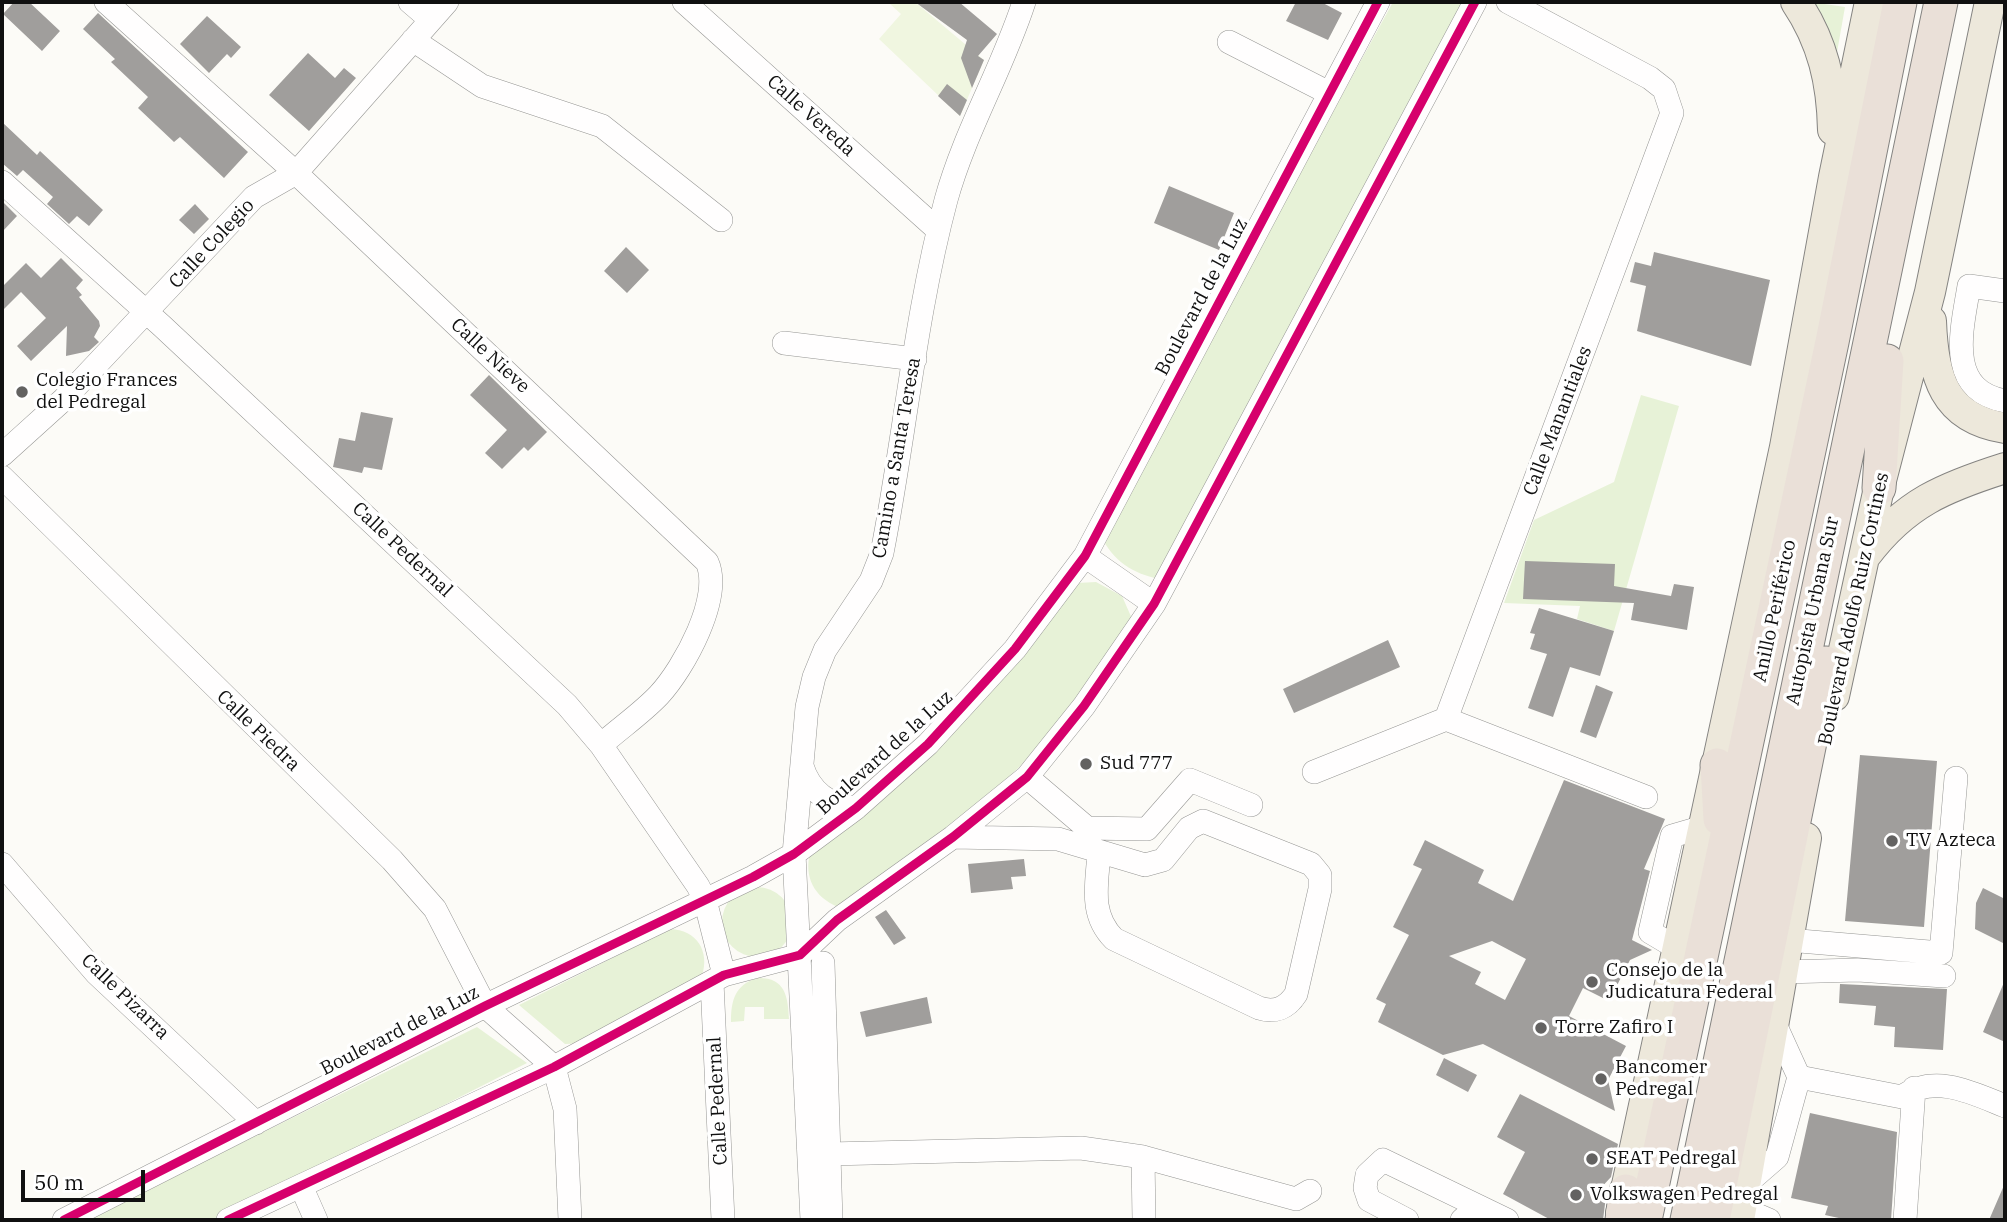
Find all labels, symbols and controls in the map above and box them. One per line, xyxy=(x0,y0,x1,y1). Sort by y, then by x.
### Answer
street label: Calle Vereda xyxy=(762,70,860,162)
street label: Calle Colegio xyxy=(165,194,259,294)
street label: Boulevard de la Luz xyxy=(1151,214,1253,380)
street label: Calle Nieve xyxy=(446,314,534,398)
street label: Calle Manantiales xyxy=(1519,343,1597,499)
street label: Camino a Santa Teresa xyxy=(868,356,926,560)
place label: Colegio Frances del Pedregal xyxy=(36,370,178,414)
marker: Colegio Frances del Pedregal xyxy=(14,384,30,400)
street label: Boulevard Adolfo Ruiz Cortines xyxy=(1814,470,1894,748)
street label: Calle Pedernal xyxy=(347,498,457,602)
street label: Autopista Urbana Sur xyxy=(1782,514,1844,708)
street label: Anillo Periférico xyxy=(1749,538,1801,684)
street label: Calle Piedra xyxy=(212,686,304,776)
street label: Boulevard de la Luz xyxy=(812,686,958,820)
place label: Sud 777 xyxy=(1100,753,1173,775)
marker: Sud 777 xyxy=(1078,756,1094,772)
place label: TV Azteca xyxy=(1906,830,1996,852)
marker: TV Azteca xyxy=(1884,833,1900,849)
street label: Calle Pizarra xyxy=(76,949,174,1045)
place label: Consejo de la Judicatura Federal xyxy=(1606,960,1773,1004)
marker: Consejo de la Judicatura Federal xyxy=(1584,974,1600,990)
street label: Boulevard de la Luz xyxy=(317,981,483,1081)
place label: Torre Zafiro I xyxy=(1555,1017,1673,1039)
marker: Torre Zafiro I xyxy=(1533,1020,1549,1036)
street label: Calle Pedernal xyxy=(703,1036,733,1166)
place label: Bancomer Pedregal xyxy=(1615,1057,1707,1101)
marker: Bancomer Pedregal xyxy=(1593,1071,1609,1087)
place label: SEAT Pedregal xyxy=(1606,1148,1737,1170)
marker: SEAT Pedregal xyxy=(1584,1151,1600,1167)
scale bar xyxy=(24,1156,149,1200)
text: 50 m xyxy=(34,1168,84,1196)
place label: Volkswagen Pedregal xyxy=(1590,1184,1778,1206)
marker: Volkswagen Pedregal xyxy=(1568,1187,1584,1203)

